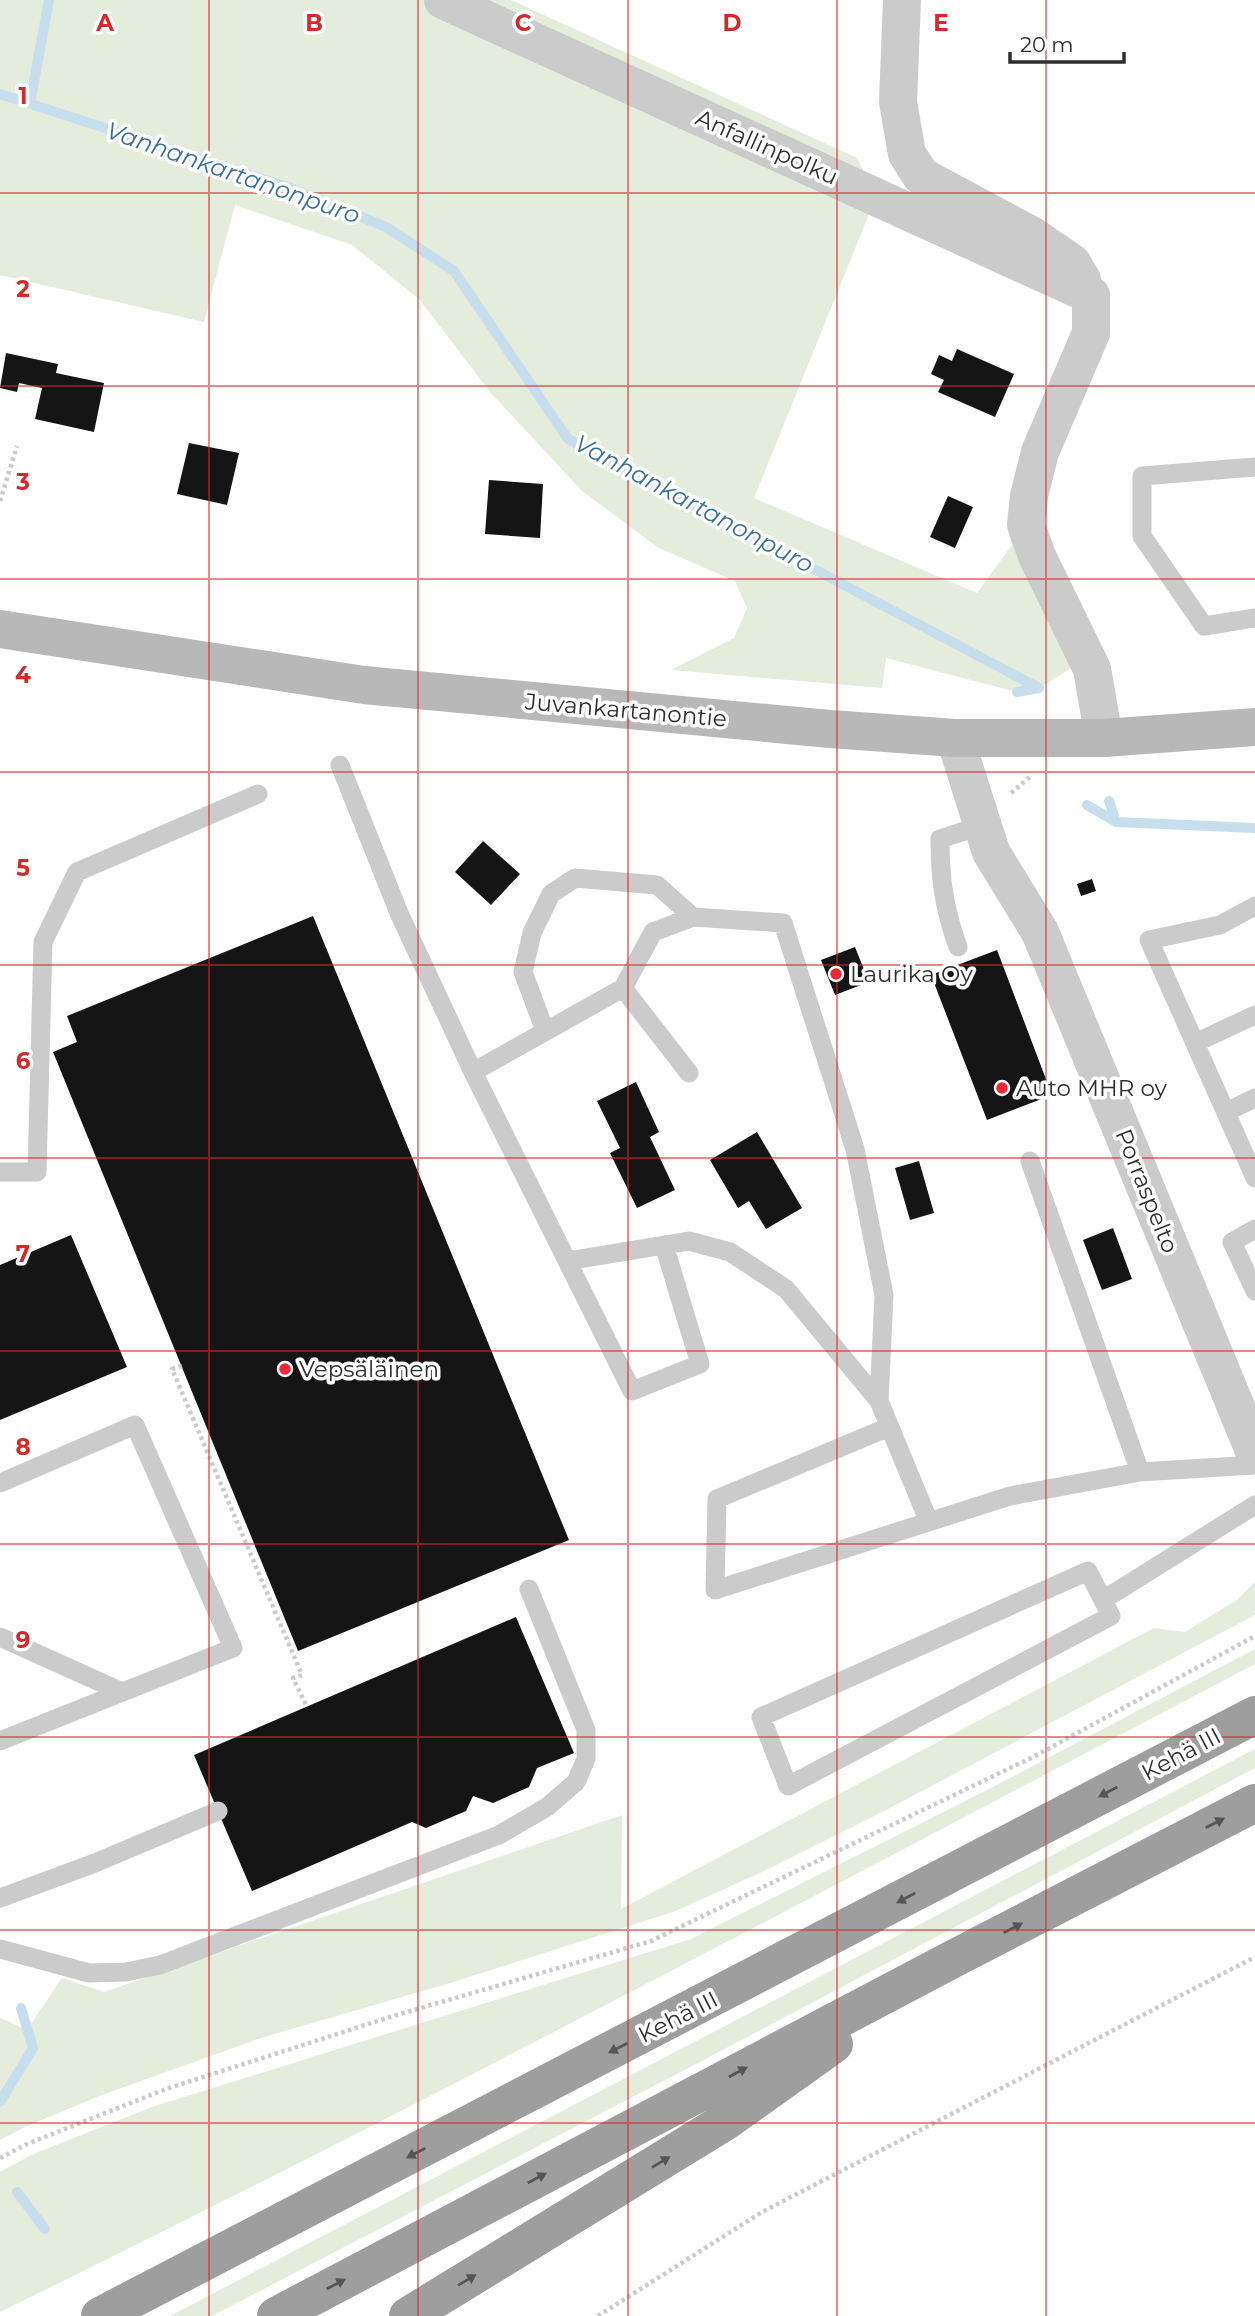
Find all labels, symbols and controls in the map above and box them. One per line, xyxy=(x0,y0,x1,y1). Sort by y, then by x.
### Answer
text: A xyxy=(95,9,114,37)
text: B xyxy=(305,9,323,37)
text: C xyxy=(515,9,532,37)
text: D xyxy=(723,9,742,37)
text: E xyxy=(933,9,949,37)
scale bar xyxy=(1010,21,1124,65)
text: 20 m xyxy=(1020,32,1074,57)
text: 1 xyxy=(18,82,28,110)
street label: Anfallinpolku xyxy=(692,103,842,191)
water label: Vanhankartanonpuro xyxy=(102,115,364,230)
text: 2 xyxy=(16,275,30,303)
water label: Vanhankartanonpuro xyxy=(570,428,819,579)
text: 3 xyxy=(15,468,30,496)
text: 4 xyxy=(15,661,31,689)
street label: Juvankartanontie xyxy=(523,687,728,733)
text: 5 xyxy=(16,854,30,882)
place label: Laurika Oy xyxy=(850,960,973,988)
marker: Laurika Oy xyxy=(828,966,844,982)
text: 6 xyxy=(16,1047,31,1075)
place label: Auto MHR oy xyxy=(1016,1074,1167,1102)
marker: Auto MHR oy xyxy=(994,1080,1010,1096)
street label: Porraspelto xyxy=(1109,1125,1185,1257)
text: 7 xyxy=(16,1240,30,1268)
place label: Vepsäläinen xyxy=(299,1355,439,1383)
marker: Vepsäläinen xyxy=(277,1361,293,1377)
text: 8 xyxy=(15,1433,31,1461)
text: 9 xyxy=(16,1626,30,1654)
street label: Kehä III xyxy=(1137,1722,1225,1786)
one-way arrow xyxy=(1098,1787,1118,1798)
one-way arrow xyxy=(1205,1818,1225,1829)
one-way arrow xyxy=(896,1892,916,1904)
one-way arrow xyxy=(1003,1922,1023,1933)
street label: Kehä III xyxy=(633,1985,723,2049)
one-way arrow xyxy=(607,2042,627,2054)
one-way arrow xyxy=(729,2066,748,2078)
one-way arrow xyxy=(406,2148,426,2159)
one-way arrow xyxy=(651,2155,670,2168)
one-way arrow xyxy=(527,2172,547,2184)
one-way arrow xyxy=(457,2274,476,2287)
one-way arrow xyxy=(326,2278,346,2290)

